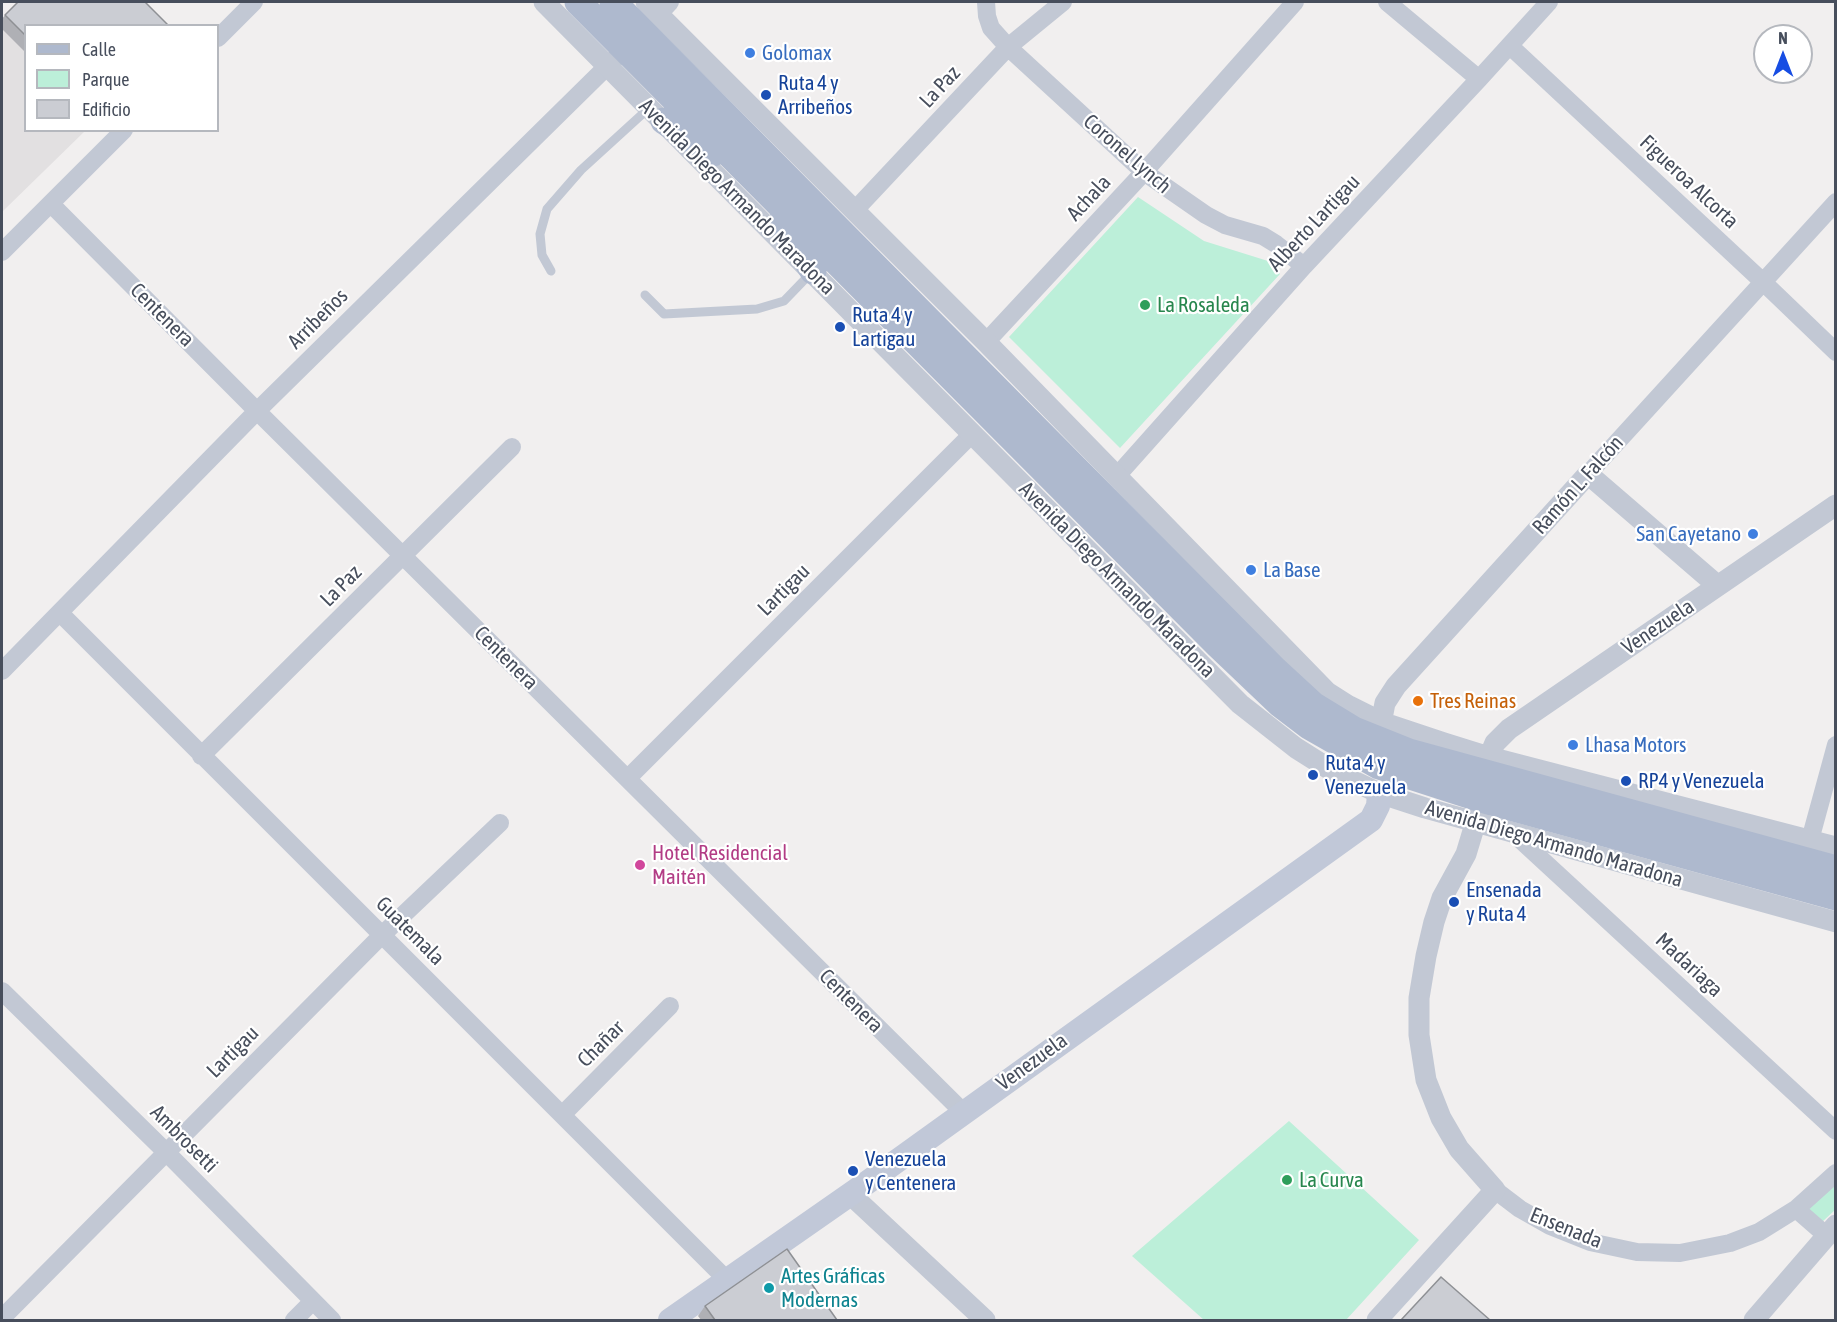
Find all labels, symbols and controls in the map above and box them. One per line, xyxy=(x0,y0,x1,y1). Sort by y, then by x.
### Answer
legend xyxy=(24,24,219,132)
north arrow xyxy=(1753,24,1813,84)
text: N xyxy=(1778,29,1788,47)
text: Calle xyxy=(82,39,116,60)
place label: Golomax xyxy=(762,40,832,66)
marker: Golomax xyxy=(743,46,757,60)
street label: La Paz xyxy=(914,61,966,113)
text: Parque xyxy=(82,69,130,90)
place label: Ruta 4 y Arribeños xyxy=(778,70,852,120)
marker: Ruta 4 y Arribeños xyxy=(759,88,773,102)
street label: Avenida Diego Armando Maradona xyxy=(634,94,840,300)
text: Edificio xyxy=(82,99,131,120)
street label: Coronel Lynch xyxy=(1078,109,1176,199)
street label: Figueroa Alcorta xyxy=(1634,130,1744,234)
street label: Alberto Lartigau xyxy=(1263,169,1365,277)
street label: Achala xyxy=(1062,170,1116,226)
street label: Centenera xyxy=(125,278,199,352)
street label: Arribeños xyxy=(283,284,353,354)
place label: La Rosaleda xyxy=(1157,292,1250,318)
marker: La Rosaleda xyxy=(1138,298,1152,312)
place label: Ruta 4 y Lartigau xyxy=(852,302,915,352)
marker: Ruta 4 y Lartigau xyxy=(833,320,847,334)
street label: Ramón L. Falcón xyxy=(1527,430,1629,540)
street label: Avenida Diego Armando Maradona xyxy=(1014,477,1220,683)
place label: San Cayetano xyxy=(1636,521,1741,547)
marker: San Cayetano xyxy=(1746,527,1760,541)
place label: La Base xyxy=(1263,557,1320,583)
street label: Lartigau xyxy=(753,559,815,621)
street label: La Paz xyxy=(315,560,367,612)
marker: La Base xyxy=(1244,563,1258,577)
street label: Venezuela xyxy=(1617,594,1699,660)
street label: Centenera xyxy=(469,621,543,695)
place label: Tres Reinas xyxy=(1430,688,1516,714)
marker: Tres Reinas xyxy=(1411,694,1425,708)
place label: Lhasa Motors xyxy=(1585,732,1686,758)
marker: Lhasa Motors xyxy=(1566,738,1580,752)
place label: Ruta 4 y Venezuela xyxy=(1325,750,1406,800)
marker: Ruta 4 y Venezuela xyxy=(1306,768,1320,782)
place label: RP4 y Venezuela xyxy=(1638,768,1765,794)
marker: RP4 y Venezuela xyxy=(1619,774,1633,788)
street label: Avenida Diego Armando Maradona xyxy=(1422,795,1686,893)
place label: Hotel Residencial Maitén xyxy=(652,840,788,890)
marker: Hotel Residencial Maitén xyxy=(633,858,647,872)
place label: Ensenada y Ruta 4 xyxy=(1466,877,1542,927)
street label: Guatemala xyxy=(370,891,450,971)
marker: Ensenada y Ruta 4 xyxy=(1447,895,1461,909)
street label: Madariaga xyxy=(1650,928,1728,1002)
street label: Centenera xyxy=(814,964,888,1038)
street label: Chañar xyxy=(572,1015,630,1073)
street label: Lartigau xyxy=(202,1021,264,1083)
street label: Venezuela xyxy=(992,1028,1072,1096)
street label: Ambrosetti xyxy=(145,1100,223,1178)
place label: Venezuela y Centenera xyxy=(865,1146,956,1196)
marker: Venezuela y Centenera xyxy=(846,1164,860,1178)
place label: La Curva xyxy=(1299,1167,1364,1193)
marker: La Curva xyxy=(1280,1173,1294,1187)
street label: Ensenada xyxy=(1526,1202,1606,1254)
place label: Artes Gráficas Modernas xyxy=(781,1263,885,1313)
marker: Artes Gráficas Modernas xyxy=(762,1281,776,1295)

